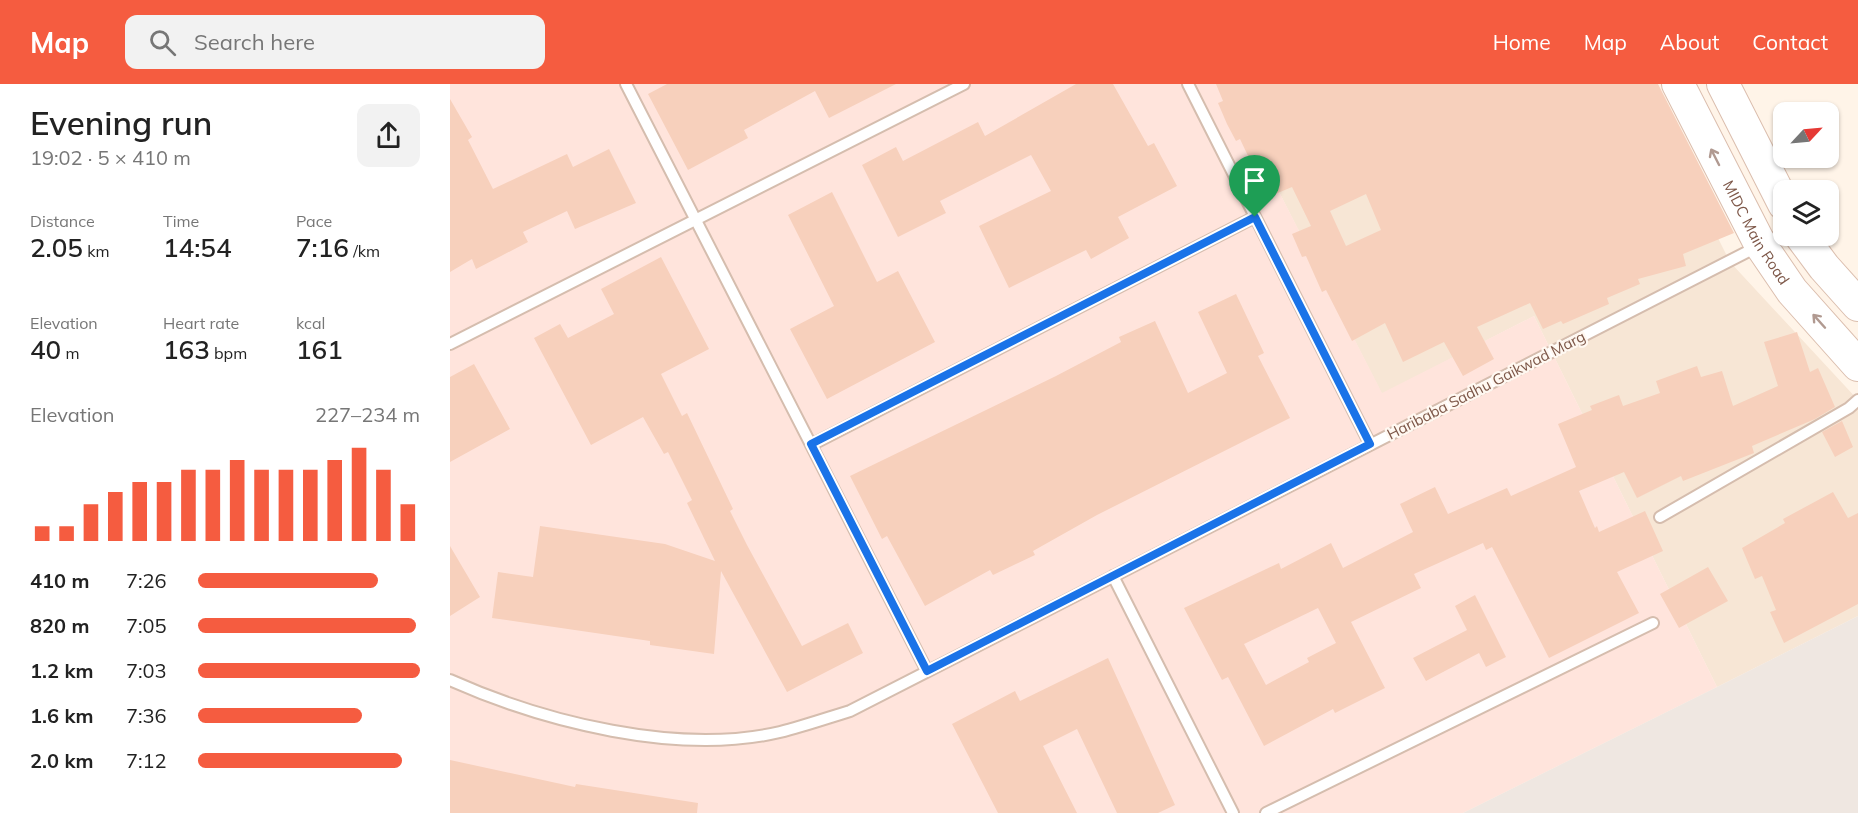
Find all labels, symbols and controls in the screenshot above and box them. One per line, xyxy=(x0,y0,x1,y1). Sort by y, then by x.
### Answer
search box xyxy=(125,15,545,69)
text: Map xyxy=(30,25,89,60)
icon: search xyxy=(146,26,179,59)
text: Search here xyxy=(194,28,315,56)
text: Home xyxy=(1493,29,1551,55)
text: Map xyxy=(1584,29,1627,55)
text: About xyxy=(1660,29,1719,55)
text: Contact xyxy=(1752,29,1828,55)
text: Evening run xyxy=(30,102,212,143)
north arrow xyxy=(1773,102,1839,168)
map controls xyxy=(1773,102,1839,246)
button: share xyxy=(357,104,420,167)
text: 19:02 · 5 × 410 m xyxy=(30,145,191,170)
one-way arrow xyxy=(1709,149,1720,167)
pin xyxy=(1229,155,1280,217)
icon: arrive xyxy=(1238,164,1271,197)
street label: MIDC Main Road xyxy=(1719,177,1794,288)
button: layers xyxy=(1773,180,1839,246)
text: Distance xyxy=(30,211,95,231)
text: Time xyxy=(163,211,199,231)
text: Pace xyxy=(296,211,332,231)
text: 2.05 xyxy=(30,231,83,264)
text: 14:54 xyxy=(163,231,232,264)
text: 7:16 xyxy=(296,231,349,264)
text: km xyxy=(83,241,109,261)
text: /km xyxy=(349,241,380,261)
text: Elevation xyxy=(30,313,98,333)
text: Heart rate xyxy=(163,313,239,333)
text: kcal xyxy=(296,313,325,333)
one-way arrow xyxy=(1812,314,1826,329)
street label: Haribaba Sadhu Gaikwad Marg xyxy=(1384,327,1588,443)
text: 40 xyxy=(30,333,61,366)
text: 163 xyxy=(163,333,210,366)
text: 161 xyxy=(296,333,343,366)
text: m xyxy=(61,343,79,363)
text: bpm xyxy=(210,343,247,363)
text: Elevation xyxy=(30,402,115,427)
text: 227–234 m xyxy=(315,402,420,427)
text: 410 m xyxy=(30,568,89,593)
text: 7:26 xyxy=(126,568,167,593)
text: 820 m xyxy=(30,613,89,638)
text: 7:05 xyxy=(126,613,167,638)
text: 1.2 km xyxy=(30,658,93,683)
text: 7:03 xyxy=(126,658,167,683)
text: 1.6 km xyxy=(30,703,93,728)
text: 7:36 xyxy=(126,703,167,728)
text: 2.0 km xyxy=(30,748,93,773)
text: 7:12 xyxy=(126,748,167,773)

